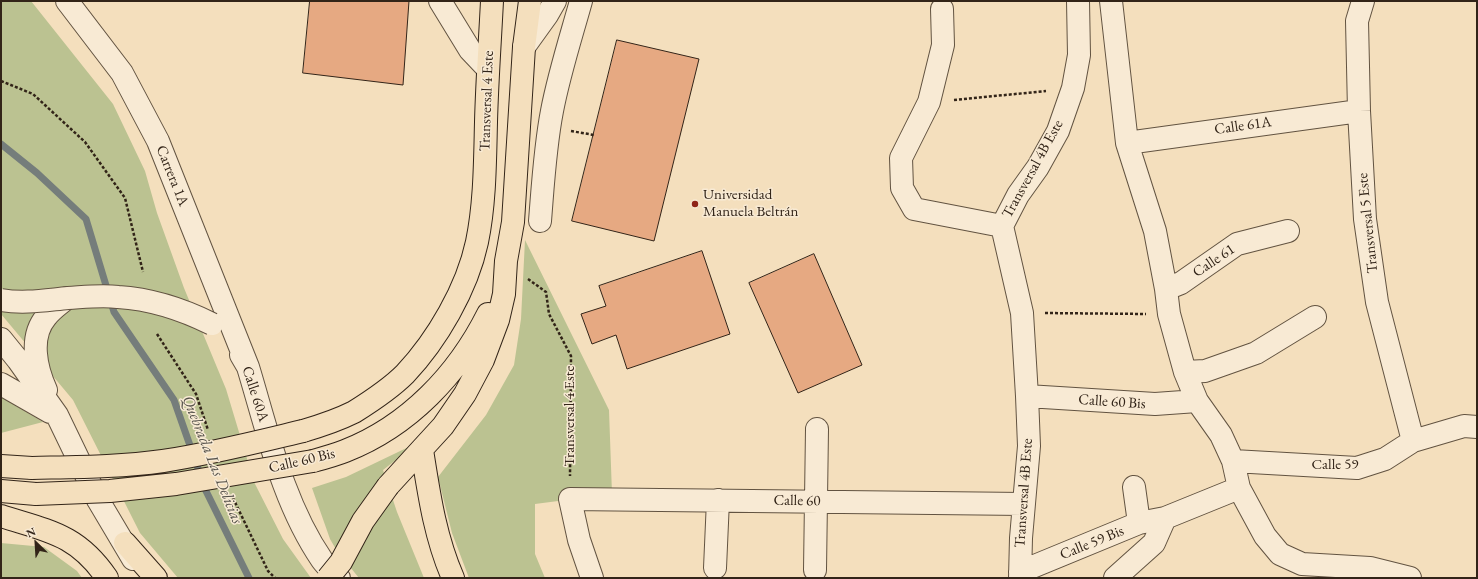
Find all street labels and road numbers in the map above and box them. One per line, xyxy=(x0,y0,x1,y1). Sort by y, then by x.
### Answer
street label: Transversal 4 Este xyxy=(476,50,498,152)
street label: Calle 61A xyxy=(1213,113,1273,139)
street label: Transversal 4B Este xyxy=(999,117,1067,221)
street label: Carrera 1A xyxy=(152,143,192,209)
street label: Transversal 5 Este xyxy=(1354,172,1382,274)
street label: Calle 61 xyxy=(1189,240,1239,282)
street label: Calle 60A xyxy=(238,364,272,424)
street label: Transversal 4 Este xyxy=(561,366,579,466)
street label: Calle 60 Bis xyxy=(1078,391,1146,413)
street label: Transversal 4B Este xyxy=(1011,438,1037,548)
street label: Calle 60 Bis xyxy=(267,445,337,477)
street label: Calle 59 xyxy=(1311,456,1359,474)
street label: Calle 60 xyxy=(773,492,821,510)
street label: Calle 59 Bis xyxy=(1057,522,1127,564)

